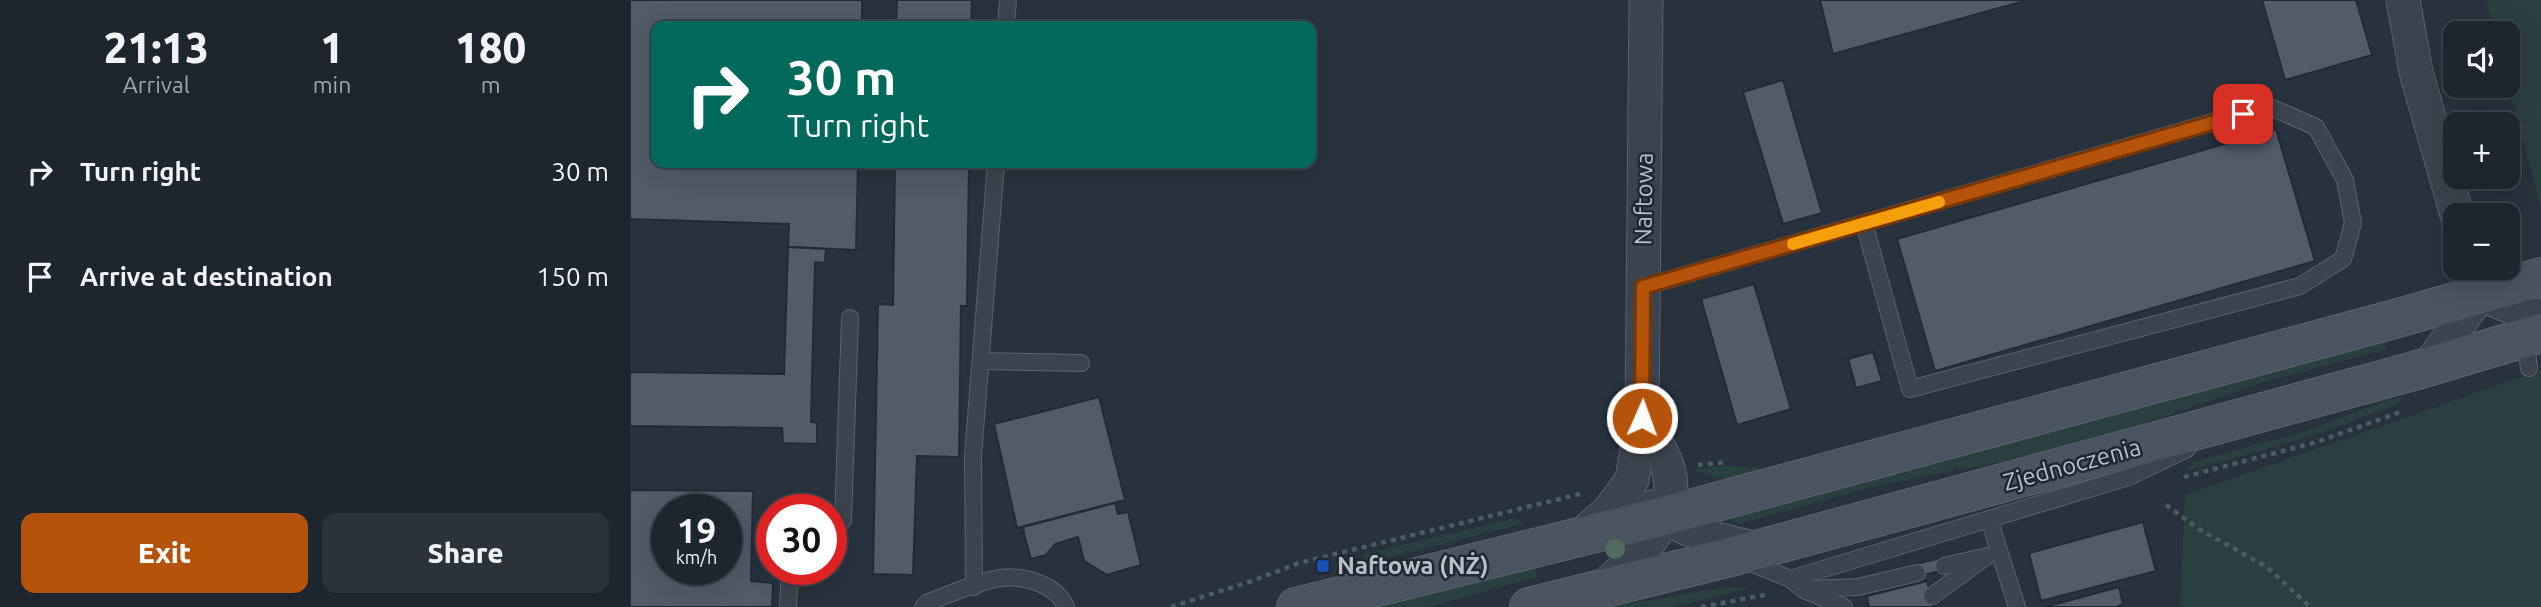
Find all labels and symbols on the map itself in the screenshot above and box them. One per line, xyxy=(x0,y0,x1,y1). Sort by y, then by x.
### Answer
pin xyxy=(2213,84,2273,144)
street label: Naftowa xyxy=(1629,152,1658,246)
position arrow xyxy=(1605,381,1679,455)
street label: Zjednoczenia xyxy=(2000,433,2144,496)
speed limit sign: 30 xyxy=(756,494,847,585)
place label: Naftowa (NŻ) xyxy=(1337,552,1489,579)
marker: Naftowa (NŻ) xyxy=(1315,558,1331,574)

